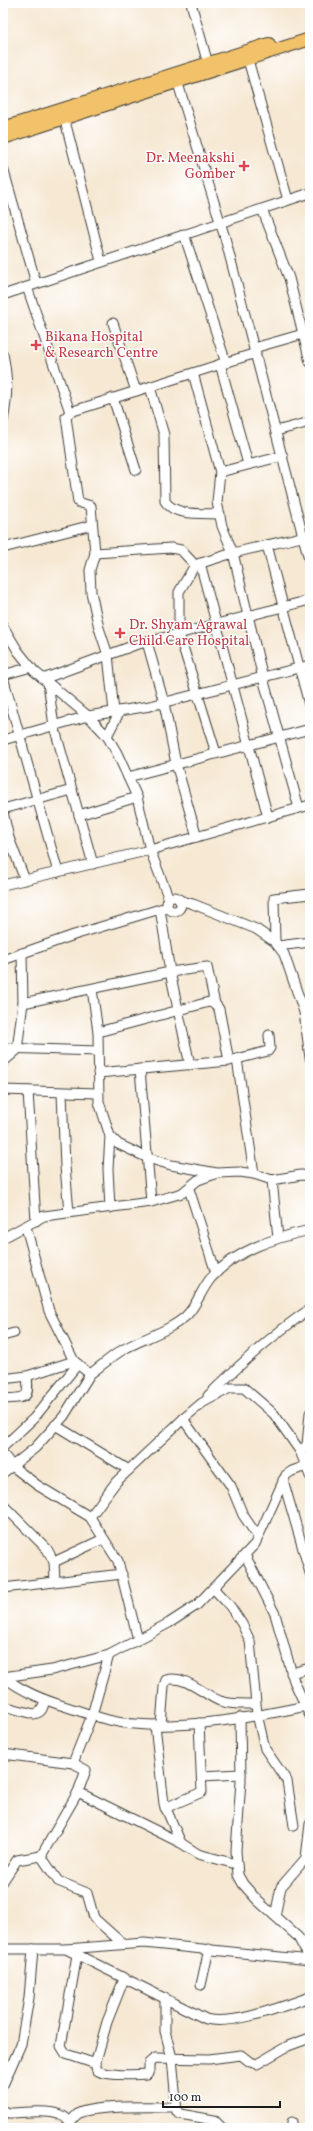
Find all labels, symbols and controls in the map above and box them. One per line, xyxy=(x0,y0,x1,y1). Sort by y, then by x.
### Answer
place label: Dr. Meenakshi Gomber xyxy=(146,149,235,184)
marker: Dr. Meenakshi Gomber xyxy=(238,160,250,172)
place label: Bikana Hospital & Research Centre xyxy=(45,328,159,363)
marker: Bikana Hospital & Research Centre xyxy=(30,339,42,351)
place label: Dr. Shyam Agrawal Child Care Hospital xyxy=(129,616,249,651)
marker: Dr. Shyam Agrawal Child Care Hospital xyxy=(114,627,126,639)
scale bar xyxy=(163,2083,280,2109)
text: 100 m xyxy=(169,2090,202,2106)

